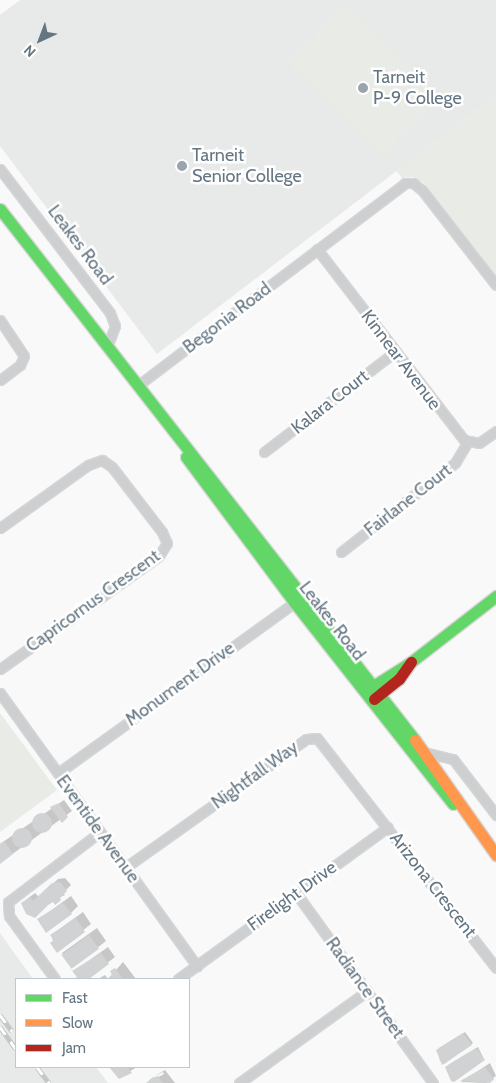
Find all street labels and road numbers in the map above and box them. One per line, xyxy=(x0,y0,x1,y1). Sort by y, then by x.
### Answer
street label: Leakes Road xyxy=(43,201,117,289)
street label: Begonia Road xyxy=(179,278,275,358)
street label: Kinnear Avenue xyxy=(356,306,446,414)
street label: Kalara Court xyxy=(287,365,373,439)
street label: Fairlane Court xyxy=(360,459,456,541)
street label: Capricornus Crescent xyxy=(22,545,164,657)
street label: Leakes Road xyxy=(295,577,369,665)
street label: Monument Drive xyxy=(121,637,239,731)
street label: Nightfall Way xyxy=(208,736,302,814)
street label: Eventide Avenue xyxy=(52,771,144,887)
street label: Arizona Crescent xyxy=(385,828,481,942)
street label: Firelight Drive xyxy=(243,856,341,936)
street label: Radiance Street xyxy=(321,933,409,1043)

